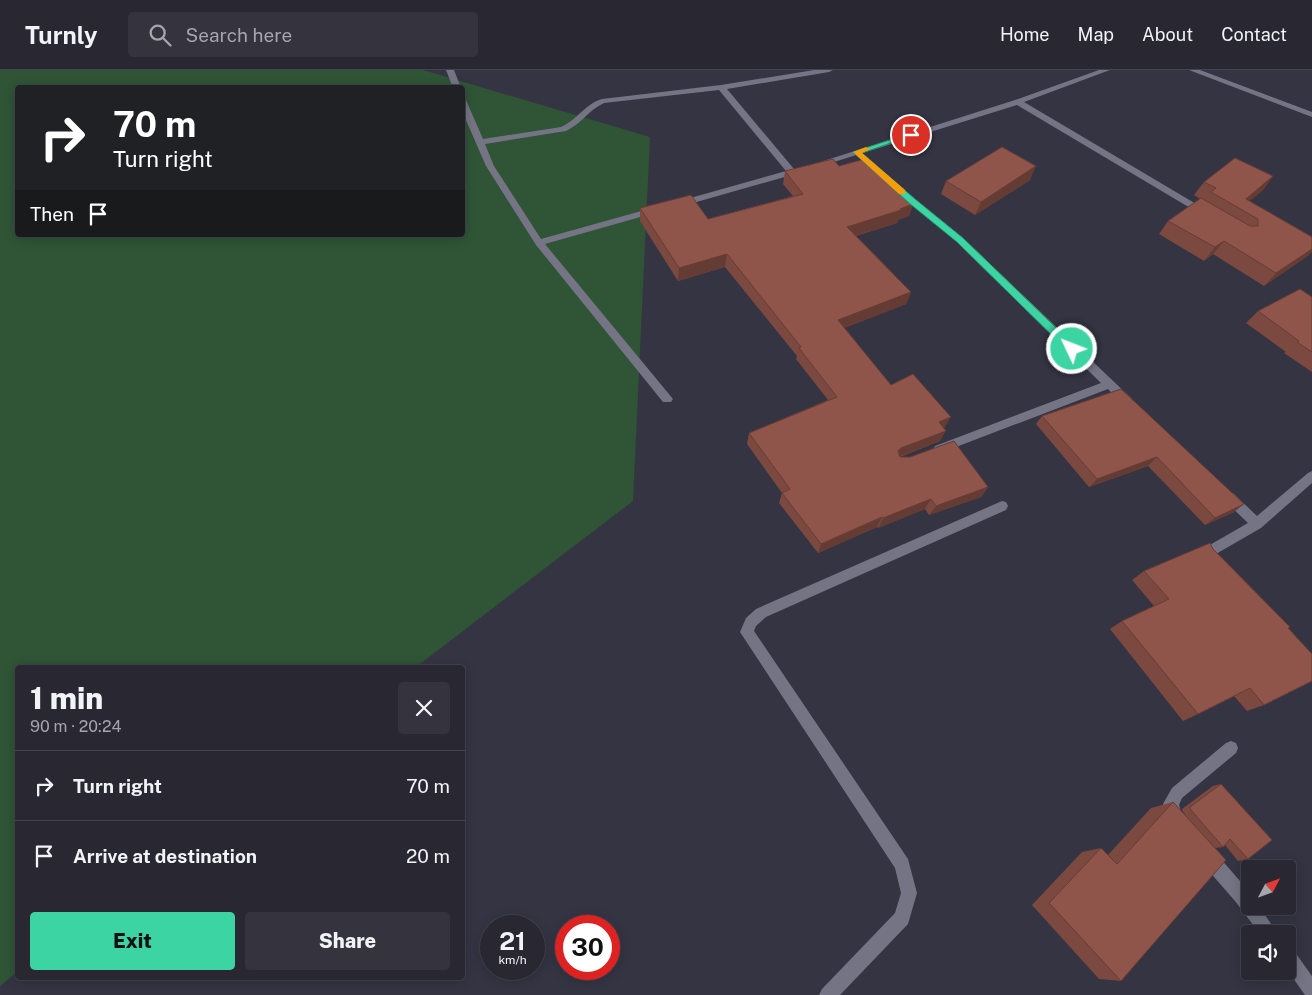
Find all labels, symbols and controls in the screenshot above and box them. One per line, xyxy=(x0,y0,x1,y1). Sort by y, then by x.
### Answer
search box xyxy=(128,12,478,57)
text: Turnly xyxy=(25,21,98,49)
icon: search xyxy=(146,21,174,49)
text: Search here xyxy=(186,24,292,46)
text: Home xyxy=(1000,24,1050,45)
text: Map xyxy=(1078,24,1114,45)
text: About xyxy=(1142,24,1193,45)
text: Contact xyxy=(1221,24,1287,45)
text: 70 m xyxy=(113,104,196,145)
icon: right xyxy=(30,105,95,170)
pin xyxy=(890,114,932,156)
icon: arrive xyxy=(897,121,925,149)
text: Turn right xyxy=(113,146,213,172)
icon: arrive xyxy=(84,200,112,228)
text: Then xyxy=(30,203,74,225)
position arrow xyxy=(1045,322,1097,374)
text: 1 min xyxy=(30,680,103,716)
button: close xyxy=(398,682,450,734)
text: 90 m · 20:24 xyxy=(30,717,122,736)
icon: right xyxy=(30,772,58,800)
text: Turn right xyxy=(73,775,162,797)
text: 70 m xyxy=(406,775,450,797)
icon: arrive xyxy=(30,842,58,870)
text: Arrive at destination xyxy=(73,845,257,867)
text: 20 m xyxy=(406,845,450,867)
north arrow xyxy=(1241,860,1296,915)
map controls xyxy=(1241,860,1296,980)
button: Exit xyxy=(30,912,235,970)
button: Share xyxy=(245,912,450,970)
speed limit sign: 30 xyxy=(555,915,620,980)
button: sound xyxy=(1241,925,1296,980)
text: 21 xyxy=(499,926,526,956)
text: km/h xyxy=(498,953,527,967)

